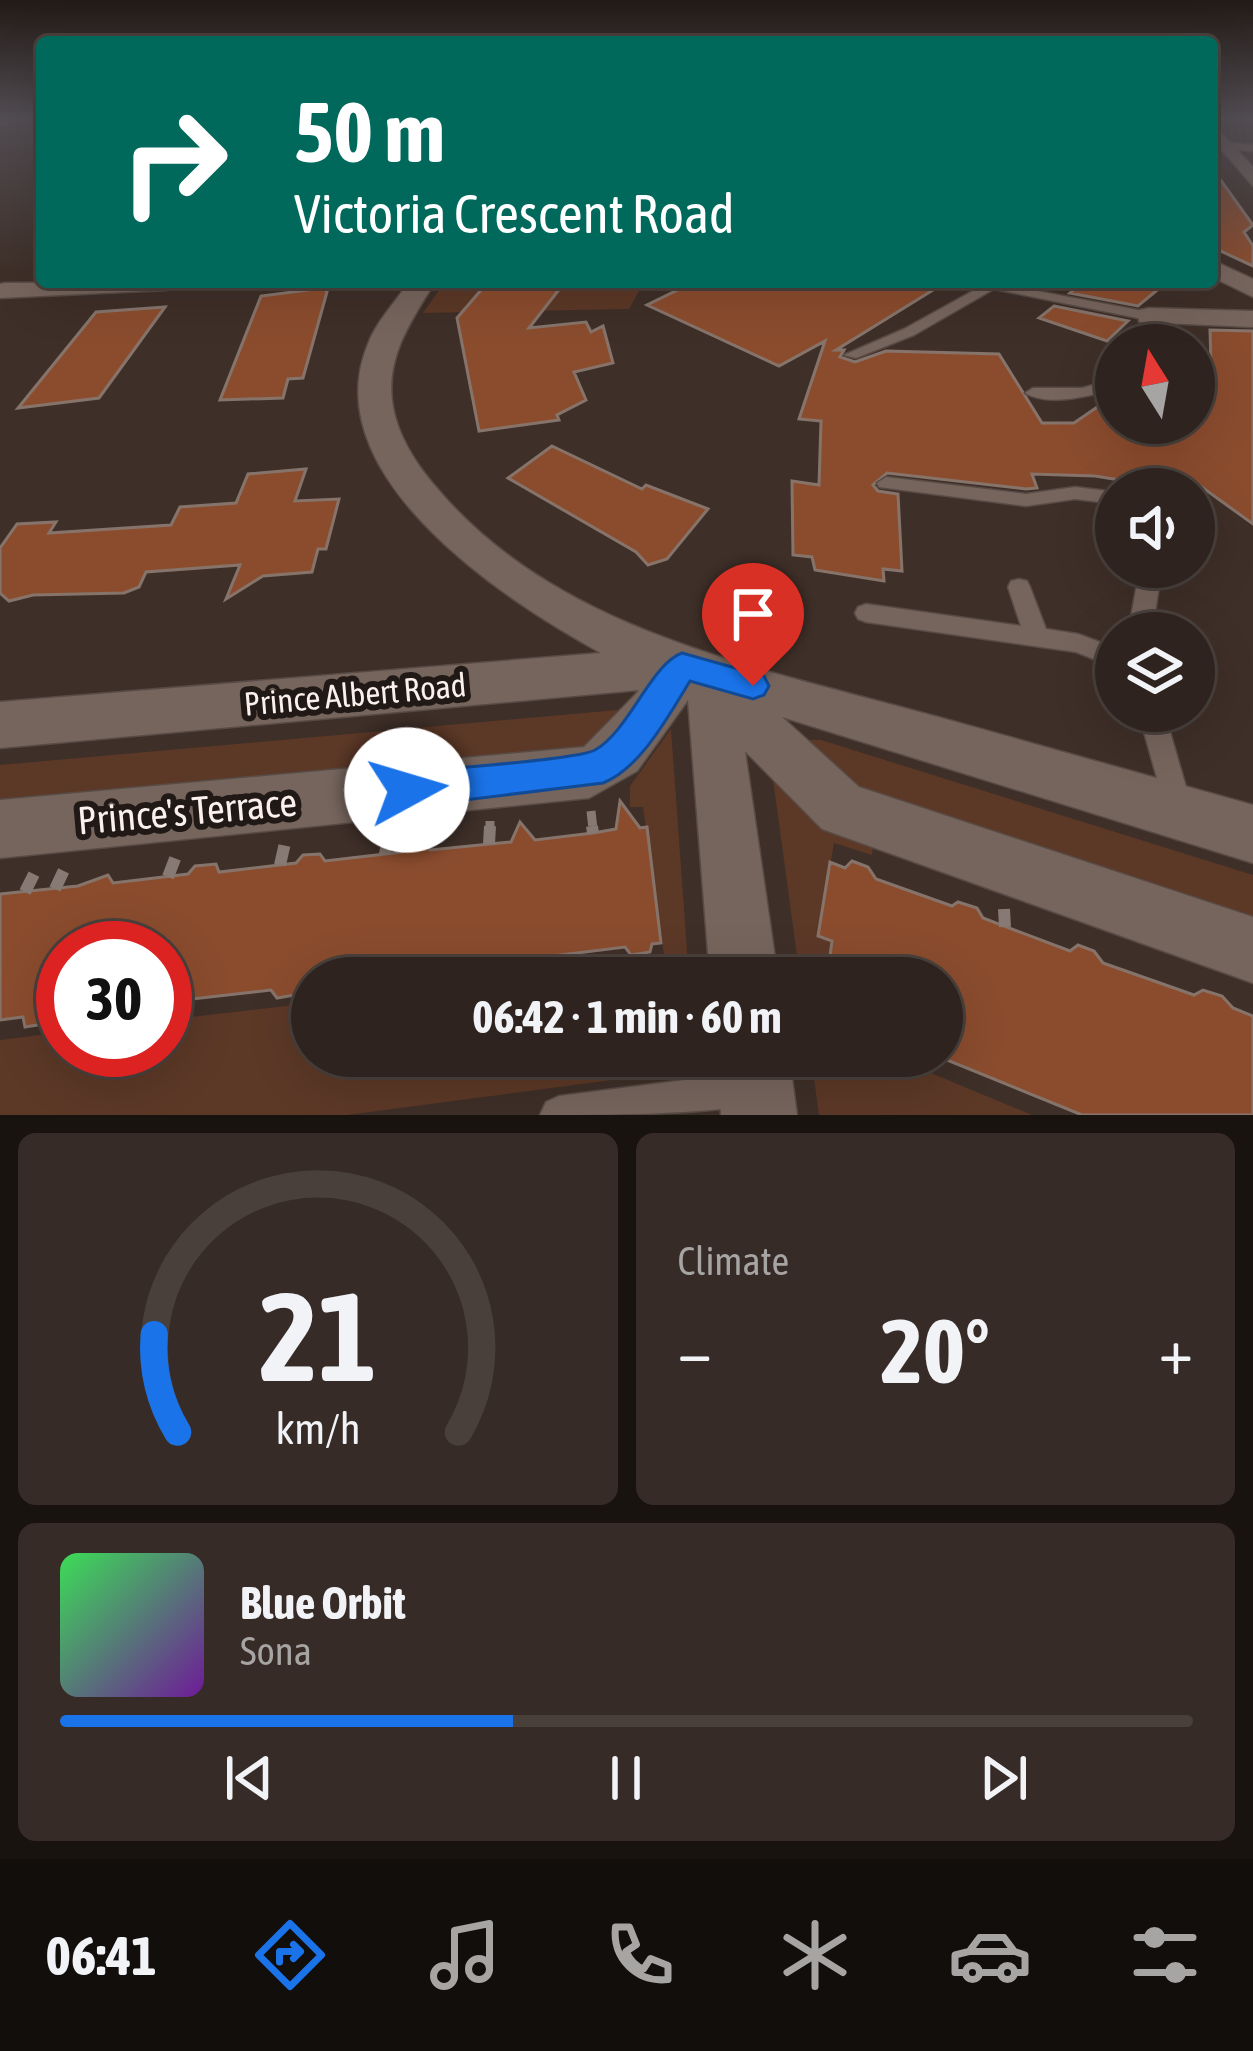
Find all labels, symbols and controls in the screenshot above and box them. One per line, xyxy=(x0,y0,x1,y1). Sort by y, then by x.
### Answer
icon: right xyxy=(96,84,252,240)
text: 50 m xyxy=(294,84,445,180)
text: Victoria Crescent Road xyxy=(294,183,735,244)
north arrow xyxy=(1095,324,1215,444)
map controls xyxy=(1095,324,1215,732)
button: sound xyxy=(1095,468,1215,588)
pin xyxy=(702,563,804,686)
icon: arrive xyxy=(720,581,786,647)
button: layers xyxy=(1095,612,1215,732)
street label: Prince Albert Road xyxy=(242,665,468,723)
position arrow xyxy=(344,727,470,853)
street label: Prince's Terrace xyxy=(76,779,298,843)
speed limit sign: 30 xyxy=(36,921,192,1077)
text: 06:42 · 1 min · 60 m xyxy=(472,991,782,1043)
text: Climate xyxy=(678,1239,789,1283)
text: 21 xyxy=(259,1264,376,1407)
text: 20° xyxy=(881,1299,990,1402)
text: − xyxy=(678,1312,712,1388)
text: + xyxy=(1159,1312,1193,1388)
text: km/h xyxy=(275,1404,360,1453)
text: Blue Orbit xyxy=(240,1577,406,1629)
text: Sona xyxy=(240,1629,312,1673)
icon: previous xyxy=(216,1745,282,1811)
icon: pause xyxy=(593,1745,659,1811)
icon: next xyxy=(971,1745,1037,1811)
icon: directions xyxy=(248,1913,332,1997)
icon: music xyxy=(423,1913,507,1997)
icon: phone xyxy=(598,1913,682,1997)
icon: climate xyxy=(773,1913,857,1997)
icon: car xyxy=(948,1913,1032,1997)
icon: filters xyxy=(1123,1913,1207,1997)
text: 06:41 xyxy=(46,1925,157,1986)

